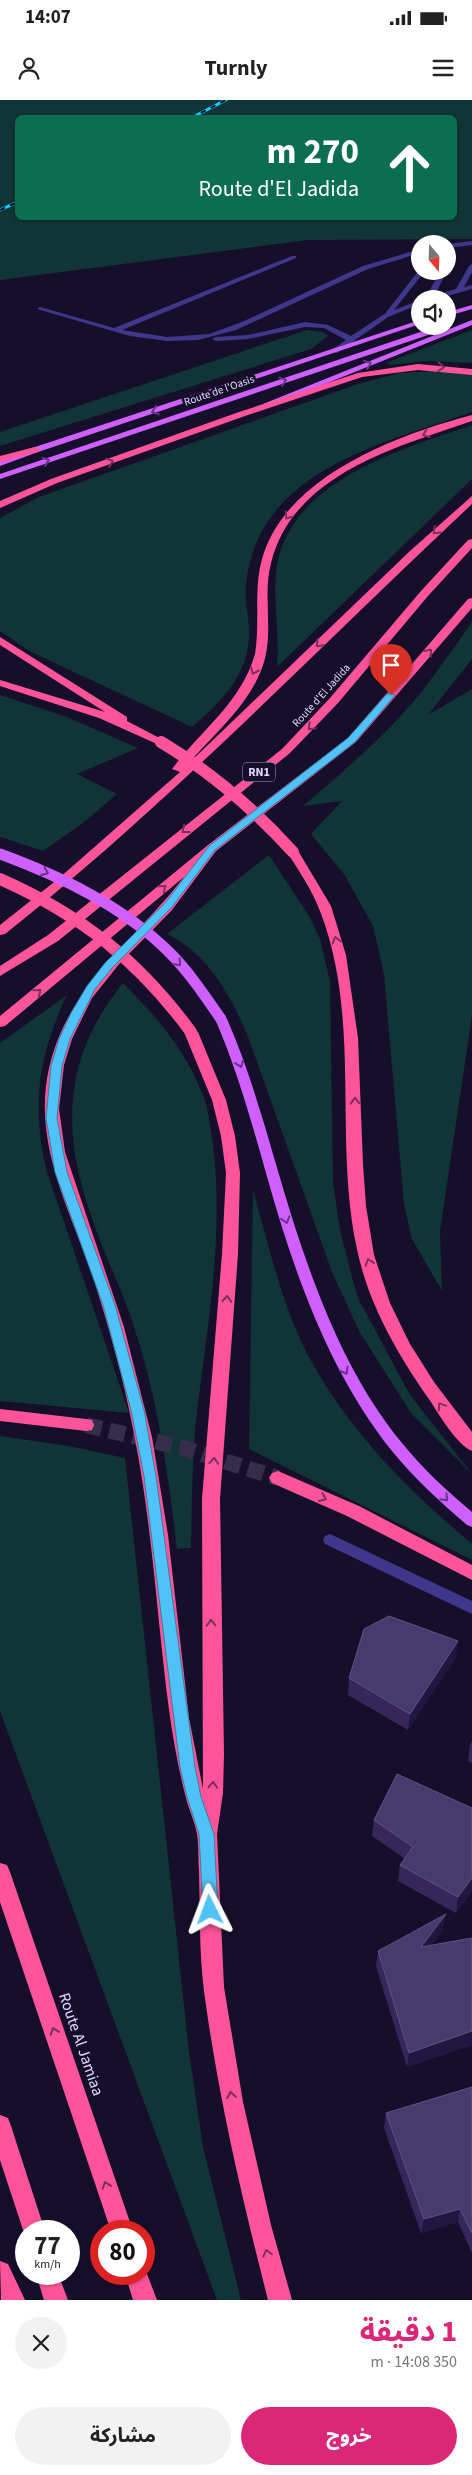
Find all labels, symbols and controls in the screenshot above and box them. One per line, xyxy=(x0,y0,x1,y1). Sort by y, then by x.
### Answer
text: 14:07 xyxy=(25,4,71,31)
text: Turnly xyxy=(205,52,267,84)
icon: person xyxy=(15,54,43,82)
icon: menu xyxy=(429,54,457,82)
text: 270 m xyxy=(267,127,359,177)
icon: ahead xyxy=(377,135,442,200)
text: Route d'El Jadida xyxy=(199,173,359,205)
north arrow xyxy=(411,235,456,280)
map controls xyxy=(411,235,456,335)
button: sound xyxy=(411,290,456,335)
one-way arrow xyxy=(363,359,372,370)
one-way arrow xyxy=(437,362,445,373)
street label: Route de l'Oasis xyxy=(182,371,257,410)
one-way arrow xyxy=(278,376,286,386)
one-way arrow xyxy=(152,405,160,415)
one-way arrow xyxy=(422,429,431,439)
one-way arrow xyxy=(41,457,50,467)
one-way arrow xyxy=(106,458,114,468)
one-way arrow xyxy=(285,510,294,520)
one-way arrow xyxy=(433,526,442,535)
one-way arrow xyxy=(316,639,325,648)
pin xyxy=(370,644,412,695)
one-way arrow xyxy=(423,648,432,657)
icon: arrive xyxy=(377,651,405,679)
street label: Route d'El Jadida xyxy=(289,660,354,730)
one-way arrow xyxy=(250,666,261,675)
one-way arrow xyxy=(307,721,316,730)
road number: RN1 xyxy=(243,762,275,782)
one-way arrow xyxy=(182,825,191,834)
one-way arrow xyxy=(40,865,49,876)
one-way arrow xyxy=(157,886,166,894)
one-way arrow xyxy=(331,936,341,944)
one-way arrow xyxy=(172,957,181,966)
one-way arrow xyxy=(32,988,41,997)
one-way arrow xyxy=(234,1059,244,1068)
one-way arrow xyxy=(349,1096,360,1104)
one-way arrow xyxy=(281,1215,291,1223)
one-way arrow xyxy=(364,1258,374,1267)
one-way arrow xyxy=(222,1294,233,1302)
one-way arrow xyxy=(339,1366,349,1375)
one-way arrow xyxy=(438,1403,447,1412)
one-way arrow xyxy=(208,1456,219,1464)
one-way arrow xyxy=(318,1491,327,1502)
one-way arrow xyxy=(440,1492,449,1501)
one-way arrow xyxy=(206,1619,216,1626)
one-way arrow xyxy=(207,1781,218,1789)
position arrow xyxy=(183,1883,235,1935)
street label: Route Al Jamiaa xyxy=(53,1990,109,2099)
one-way arrow xyxy=(50,2027,60,2036)
one-way arrow xyxy=(227,2090,237,2099)
one-way arrow xyxy=(102,2181,112,2190)
speed limit sign: 80 xyxy=(90,2220,155,2285)
text: 77 xyxy=(34,2228,61,2264)
one-way arrow xyxy=(263,2249,273,2257)
text: km/h xyxy=(34,2256,61,2273)
text: 1 دقيقة xyxy=(360,2310,457,2353)
button: close xyxy=(15,2317,67,2369)
text: 350 m · 14:08 xyxy=(370,2351,457,2373)
button: مشاركة xyxy=(15,2407,231,2465)
button: خروج xyxy=(241,2407,457,2465)

